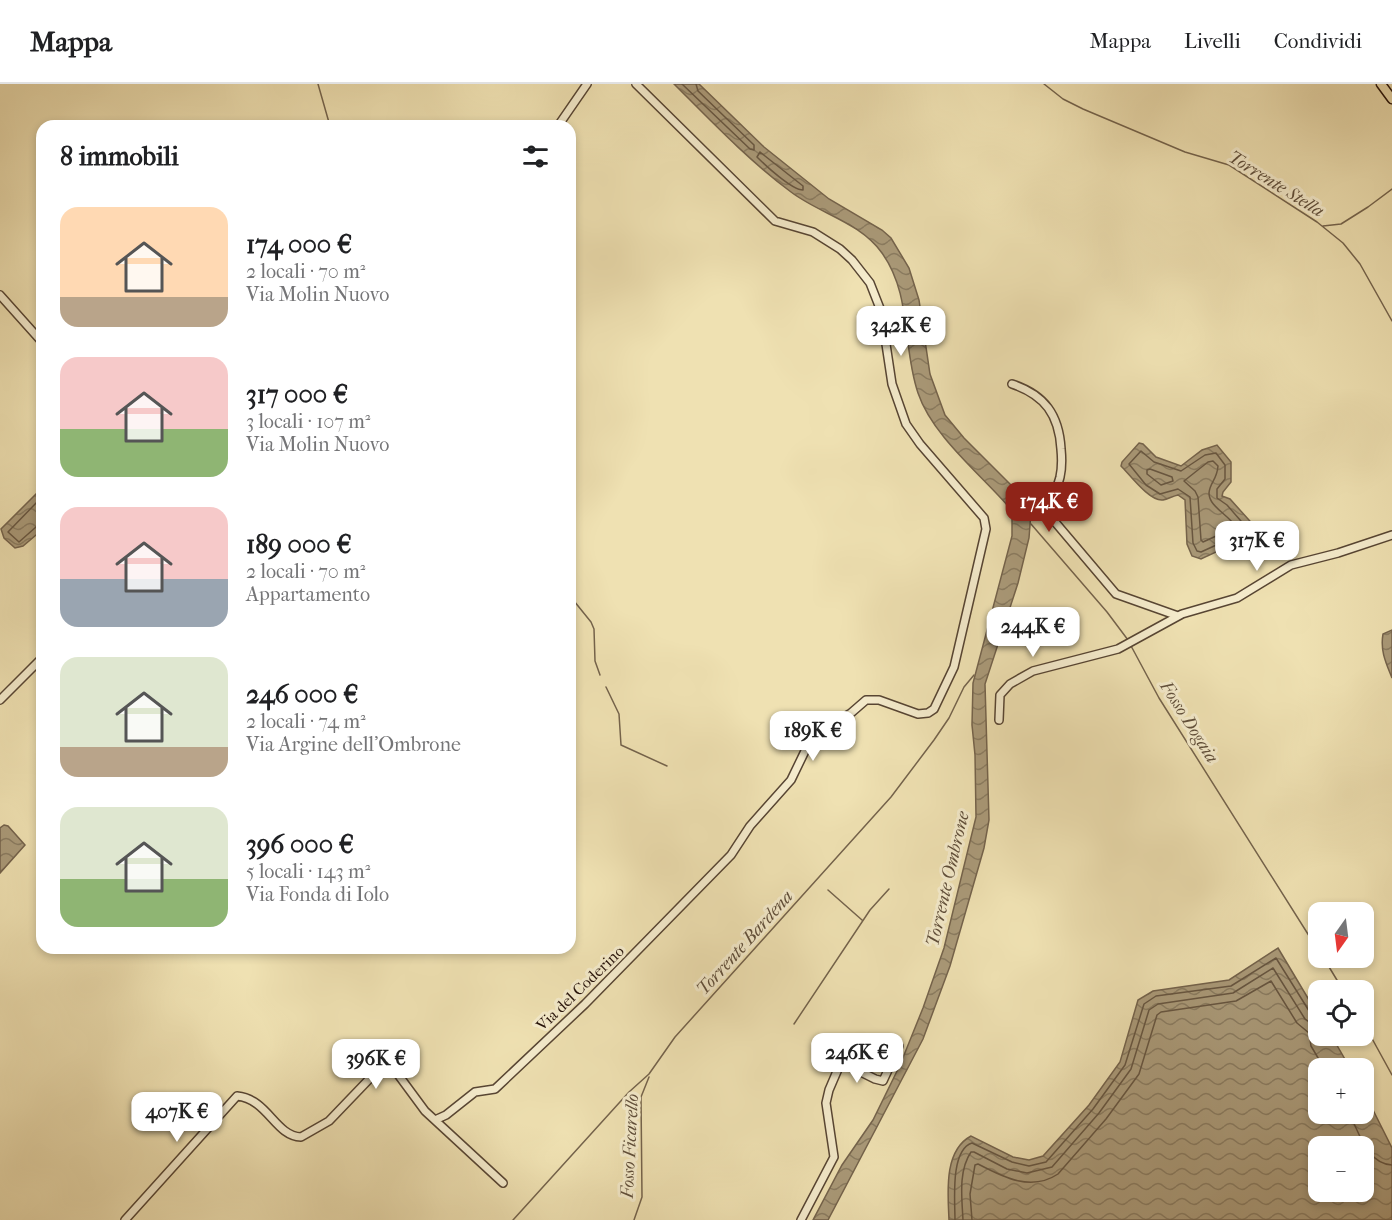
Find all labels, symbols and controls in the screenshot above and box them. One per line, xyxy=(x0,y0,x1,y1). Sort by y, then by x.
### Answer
text: Mappa xyxy=(30,25,112,58)
text: Mappa xyxy=(1090,29,1151,53)
text: Livelli xyxy=(1184,29,1241,53)
text: Condividi xyxy=(1274,29,1362,53)
icon: filters xyxy=(519,140,552,173)
text: 8 immobili xyxy=(60,141,179,172)
water label: Torrente Stella xyxy=(1224,146,1328,222)
text: 174 000 € xyxy=(246,229,352,260)
icon: home xyxy=(108,231,180,303)
text: 2 locali · 70 m² xyxy=(246,260,365,283)
text: Via Molin Nuovo xyxy=(246,283,389,306)
pin: 342K € xyxy=(852,306,950,357)
text: 342K € xyxy=(870,314,932,337)
text: 317 000 € xyxy=(246,379,348,410)
icon: home xyxy=(108,381,180,453)
text: 3 locali · 107 m² xyxy=(246,410,370,433)
text: Via Molin Nuovo xyxy=(246,433,389,456)
pin: 174K € xyxy=(1000,482,1098,533)
text: 174K € xyxy=(1020,490,1078,513)
pin: 317K € xyxy=(1208,521,1306,572)
text: 189 000 € xyxy=(246,529,352,560)
text: 317K € xyxy=(1229,529,1285,552)
icon: home xyxy=(108,531,180,603)
text: 2 locali · 70 m² xyxy=(246,560,365,583)
text: Appartamento xyxy=(246,583,370,606)
pin: 244K € xyxy=(984,607,1082,658)
text: 244K € xyxy=(1001,615,1065,638)
water label: Fosso Dogaia xyxy=(1155,676,1222,767)
text: 246 000 € xyxy=(246,679,358,710)
icon: home xyxy=(108,681,180,753)
text: 2 locali · 74 m² xyxy=(246,710,366,733)
pin: 189K € xyxy=(764,711,862,762)
text: 189K € xyxy=(784,719,842,742)
text: Via Argine dell'Ombrone xyxy=(246,733,461,756)
water label: Torrente Ombrone xyxy=(922,809,974,949)
text: 396 000 € xyxy=(246,829,354,860)
icon: home xyxy=(108,831,180,903)
text: 5 locali · 143 m² xyxy=(246,860,370,883)
text: Via Fonda di Iolo xyxy=(246,883,389,906)
water label: Torrente Bardena xyxy=(692,886,798,1000)
north arrow xyxy=(1308,902,1374,968)
map controls xyxy=(1308,902,1374,1202)
street label: Via del Coderino xyxy=(531,941,628,1035)
button: locate xyxy=(1308,980,1374,1046)
pin: 246K € xyxy=(808,1033,906,1084)
pin: 396K € xyxy=(327,1039,425,1090)
text: 246K € xyxy=(825,1041,889,1064)
text: 396K € xyxy=(346,1047,406,1070)
button: + xyxy=(1308,1058,1374,1124)
pin: 407K € xyxy=(128,1092,226,1143)
water label: Fosso Ficarello xyxy=(617,1093,643,1200)
text: 407K € xyxy=(145,1100,209,1123)
button: − xyxy=(1308,1136,1374,1202)

